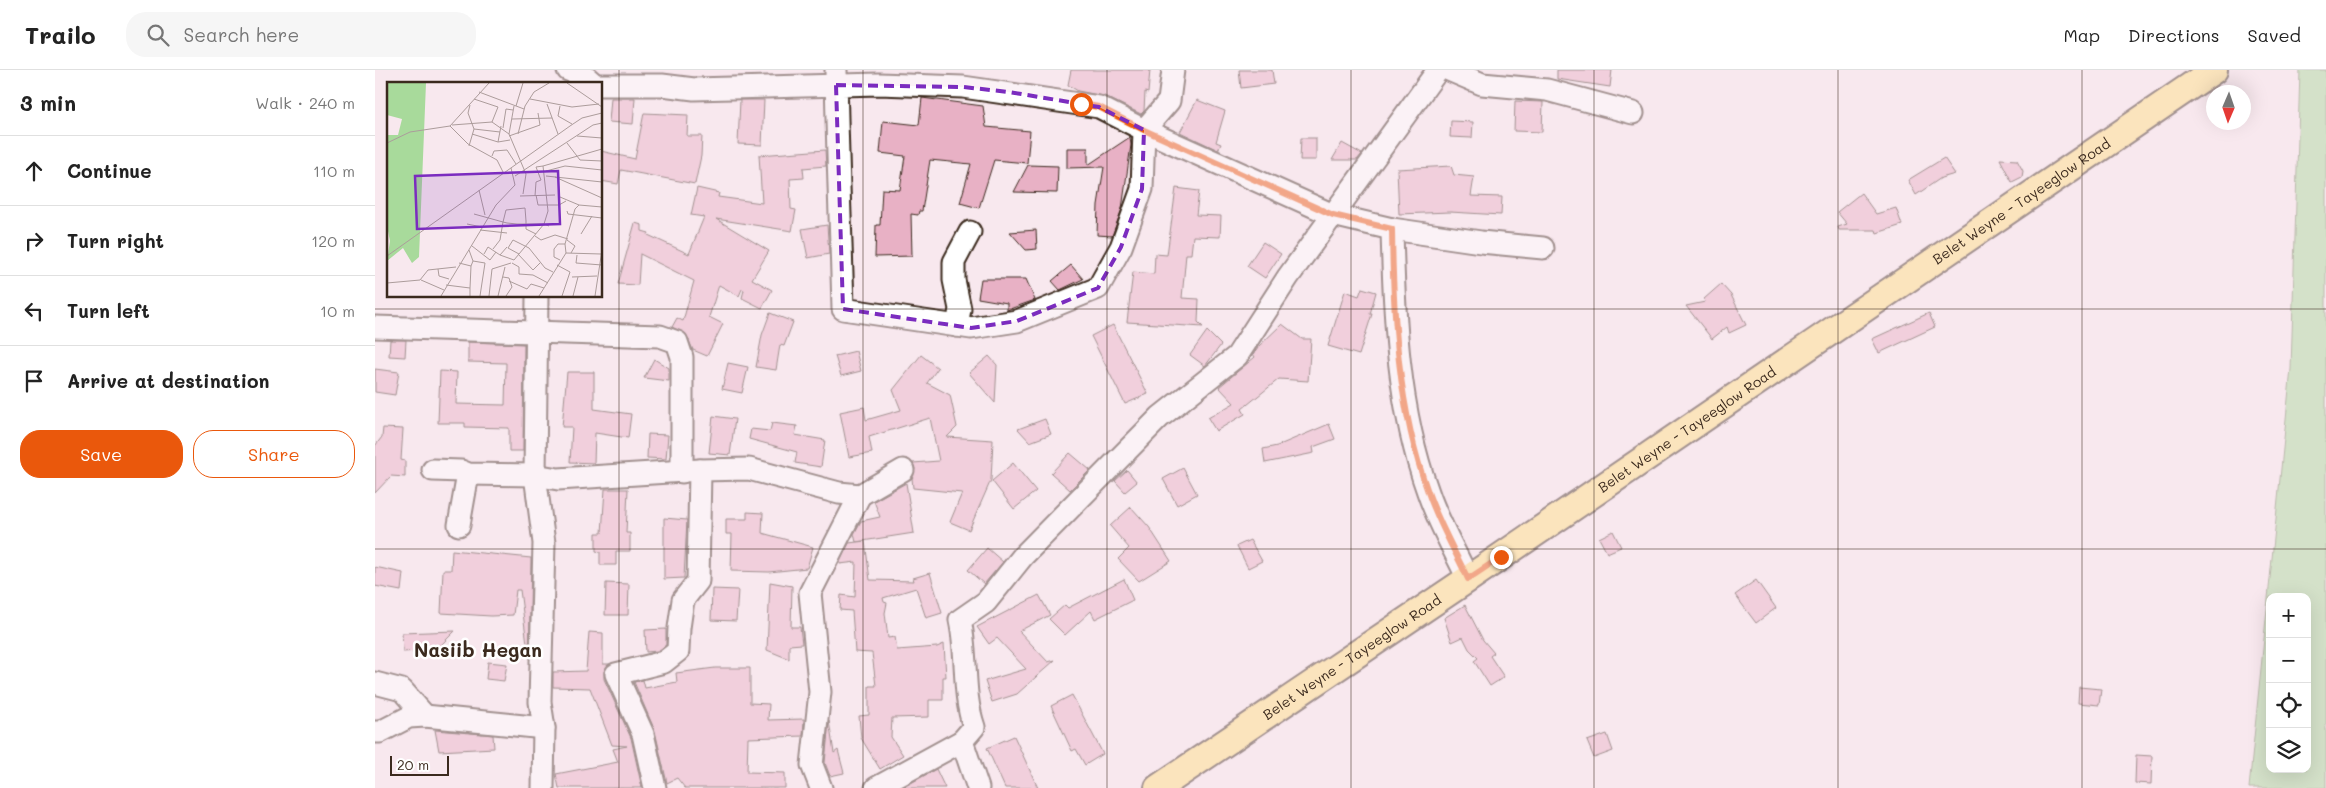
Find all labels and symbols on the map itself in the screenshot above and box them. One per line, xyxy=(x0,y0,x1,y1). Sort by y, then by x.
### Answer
inset map xyxy=(387,82,603,298)
north arrow xyxy=(2206,85,2251,130)
route start xyxy=(1070,93,1093,116)
street label: Belet Weyne - Tayeeglow Road xyxy=(1929,133,2114,268)
street label: Belet Weyne - Tayeeglow Road xyxy=(1594,362,1779,497)
route end xyxy=(1490,546,1513,569)
street label: Belet Weyne - Tayeeglow Road xyxy=(1259,590,1445,724)
district label: Nasiib Hegan xyxy=(414,637,542,662)
scale bar xyxy=(390,753,449,776)

